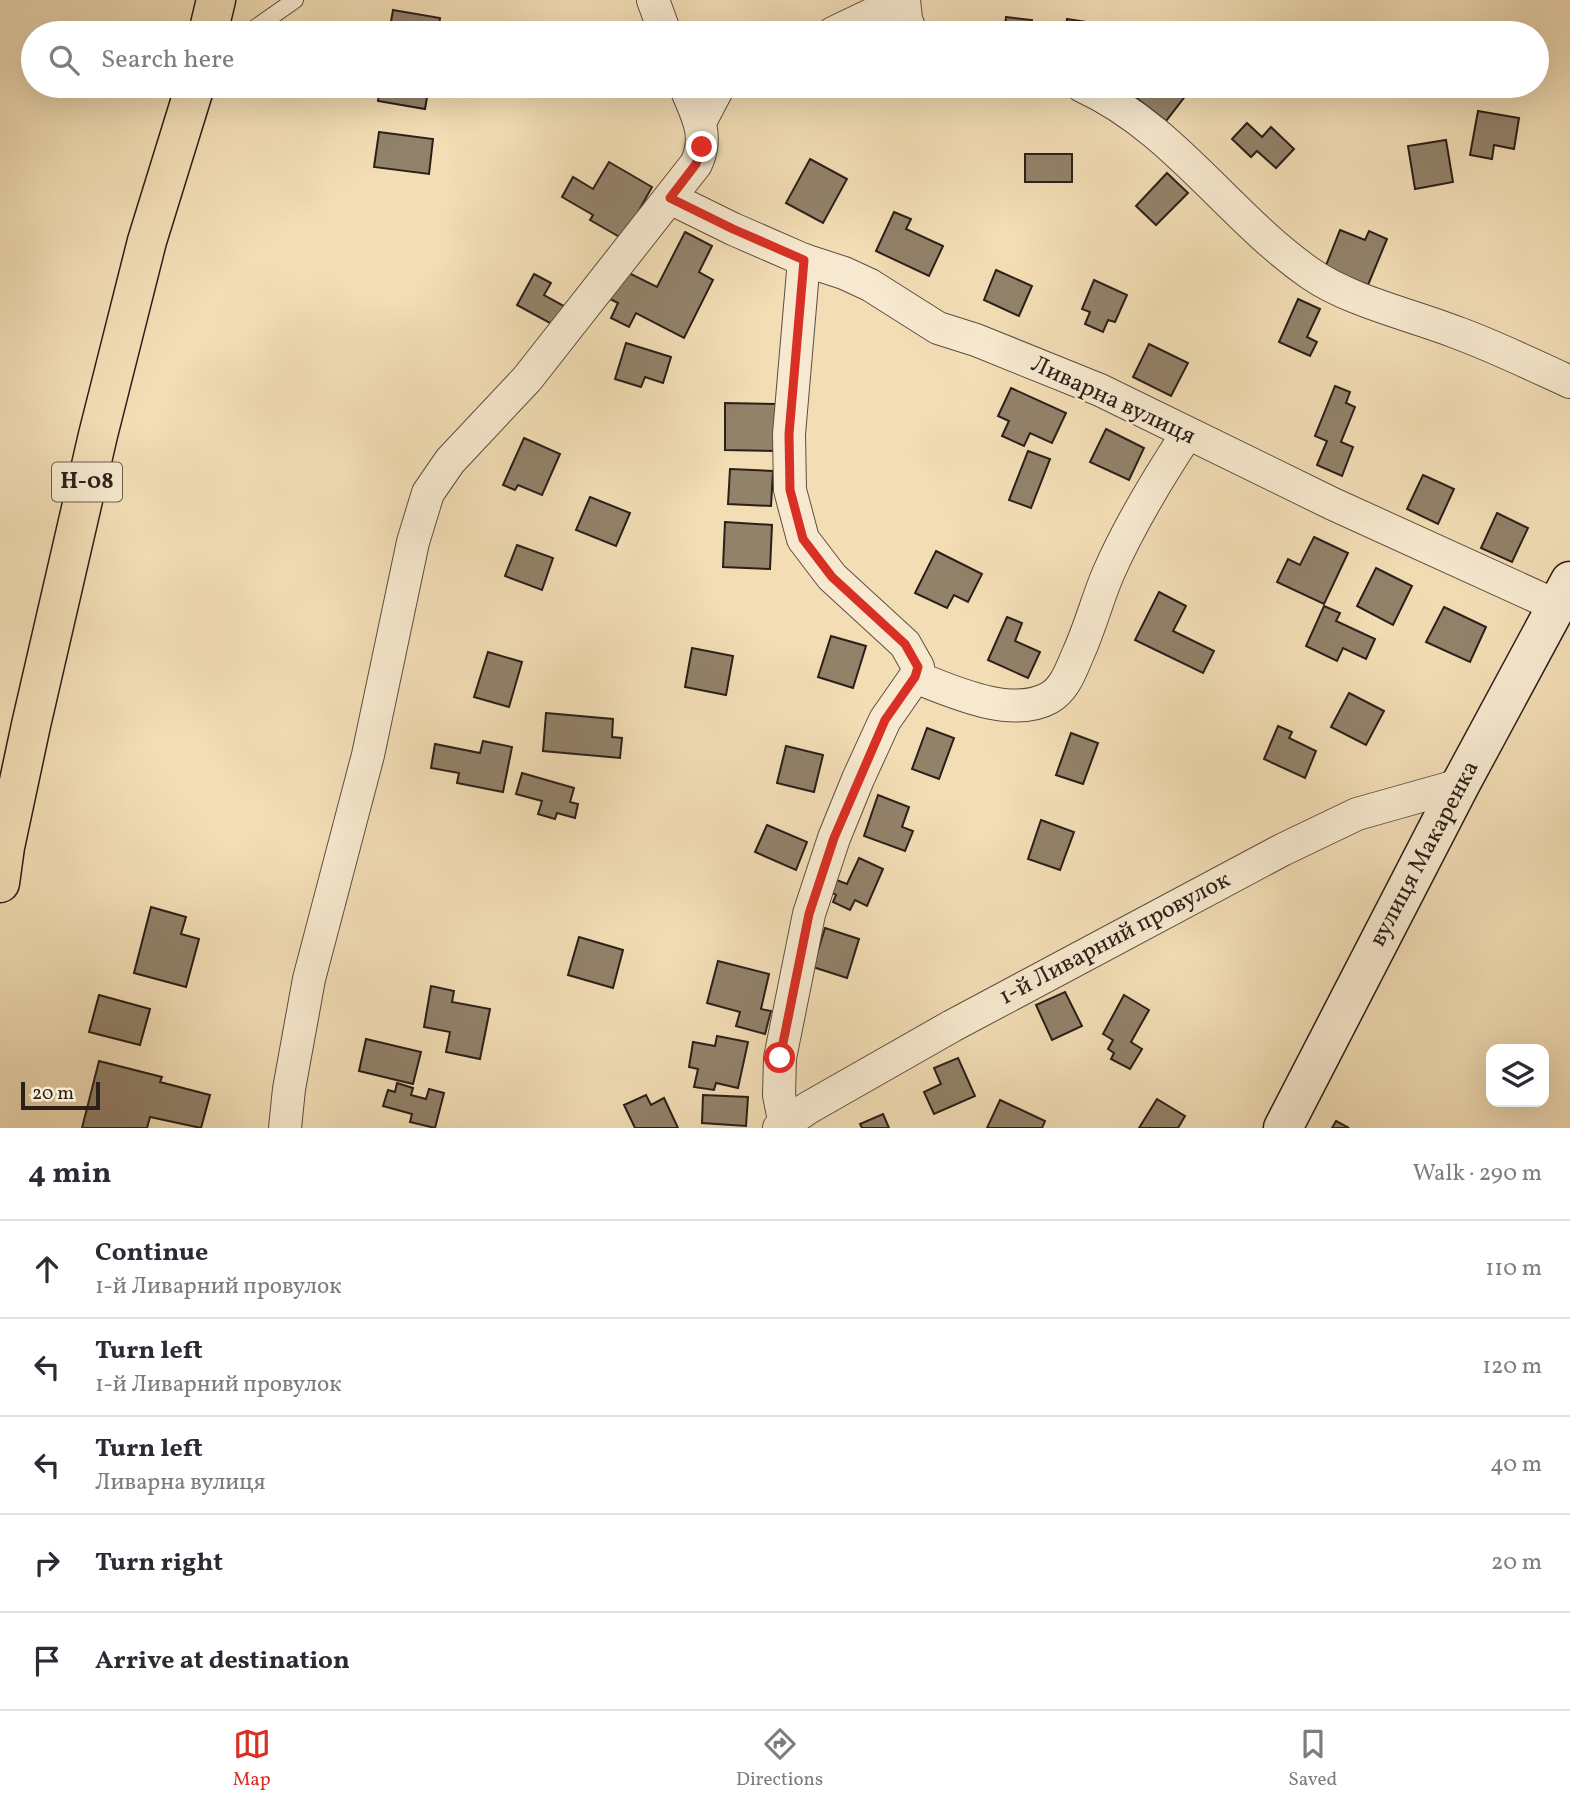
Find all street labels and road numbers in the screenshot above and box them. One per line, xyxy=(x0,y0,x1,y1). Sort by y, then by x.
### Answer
street label: Ливарна вулиця xyxy=(1025,348,1201,454)
road number: Н-08 xyxy=(52,462,122,502)
street label: вулиця Макаренка xyxy=(1362,755,1488,953)
street label: 1-й Ливарний провулок xyxy=(993,863,1237,1014)

